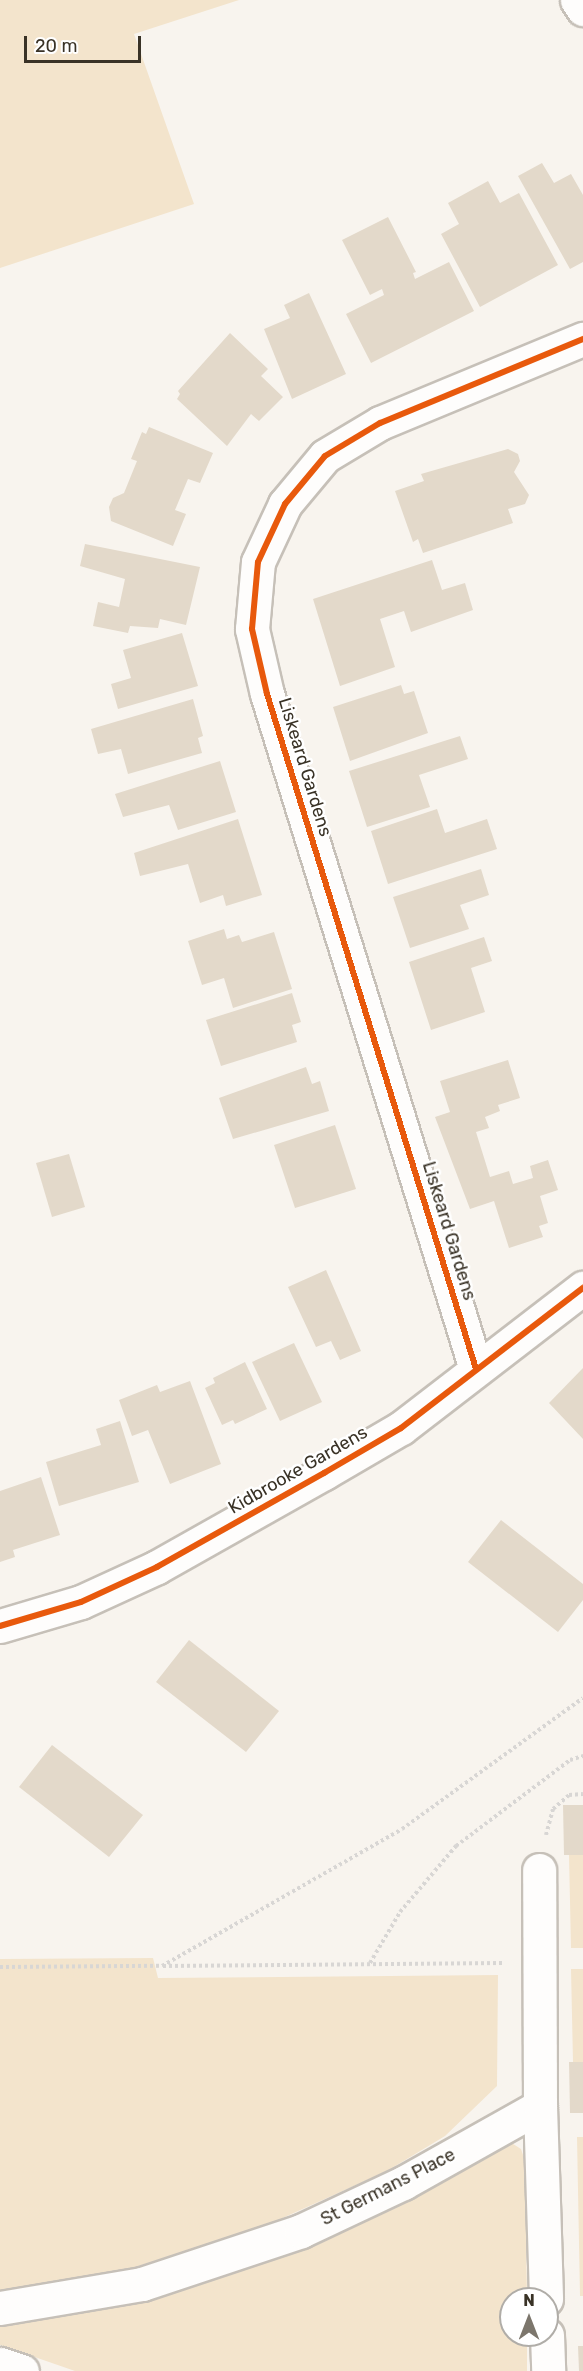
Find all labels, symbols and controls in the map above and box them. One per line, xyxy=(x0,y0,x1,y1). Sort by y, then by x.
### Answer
scale bar xyxy=(27,24,144,62)
text: 20 m xyxy=(35,35,77,57)
street label: Liskeard Gardens xyxy=(274,695,336,839)
street label: Liskeard Gardens xyxy=(418,1159,480,1303)
street label: Kidbrooke Gardens xyxy=(225,1421,371,1519)
street label: St Germans Place xyxy=(317,2144,459,2230)
north arrow xyxy=(499,2287,559,2347)
text: N xyxy=(523,2291,535,2310)

